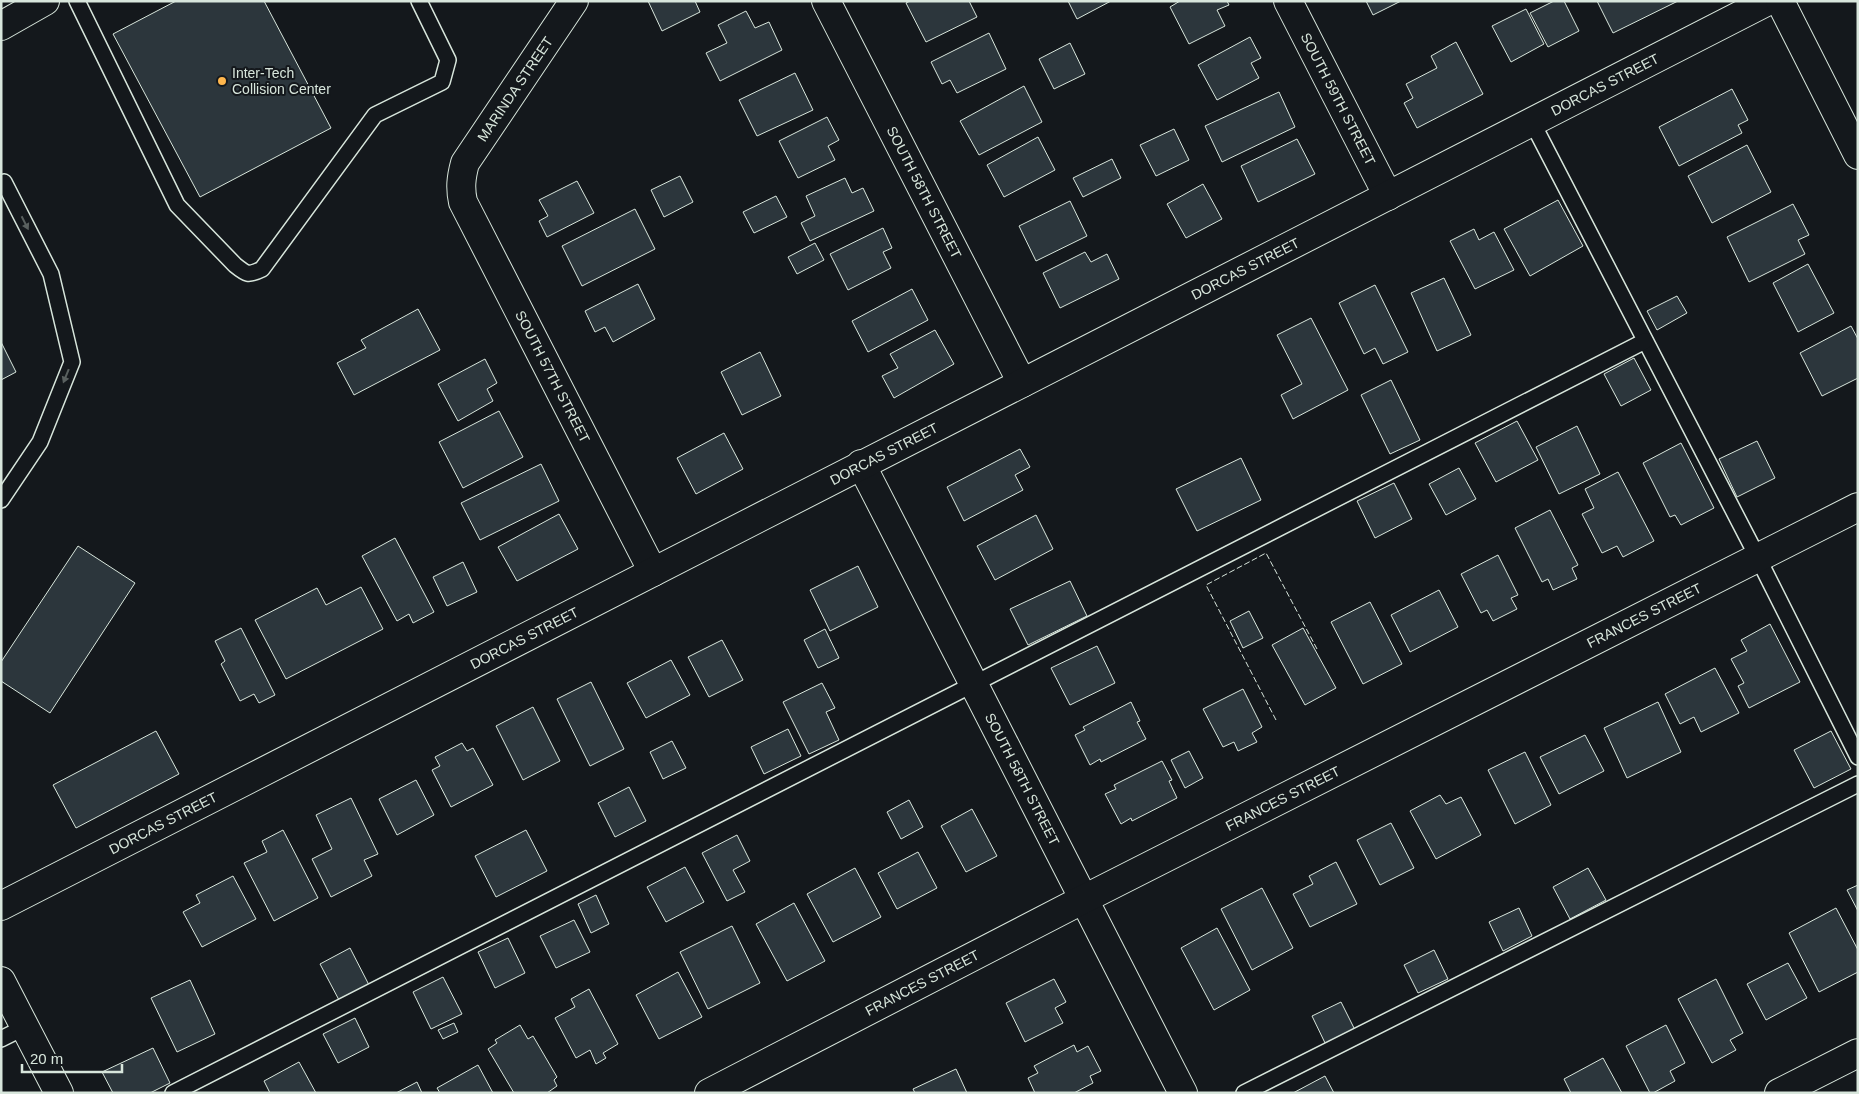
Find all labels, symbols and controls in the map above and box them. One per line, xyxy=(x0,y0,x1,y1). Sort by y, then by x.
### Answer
street label: SOUTH 59TH STREET xyxy=(1298,30,1379,168)
street label: MARINDA STREET xyxy=(474,33,556,144)
street label: DORCAS STREET xyxy=(1548,50,1662,119)
place label: Inter-Tech Collision Center xyxy=(232,65,331,97)
marker: Inter-Tech Collision Center xyxy=(216,75,228,87)
street label: SOUTH 58TH STREET xyxy=(884,124,965,261)
one-way arrow xyxy=(21,216,29,230)
street label: DORCAS STREET xyxy=(1189,234,1302,303)
street label: SOUTH 57TH STREET xyxy=(512,308,593,446)
one-way arrow xyxy=(62,369,70,383)
street label: DORCAS STREET xyxy=(827,419,941,488)
street label: FRANCES STREET xyxy=(1584,580,1704,651)
street label: DORCAS STREET xyxy=(468,603,581,672)
street label: SOUTH 58TH STREET xyxy=(982,710,1063,848)
street label: FRANCES STREET xyxy=(1223,763,1343,834)
street label: DORCAS STREET xyxy=(106,789,220,857)
street label: FRANCES STREET xyxy=(862,946,982,1019)
scale bar xyxy=(22,1042,122,1074)
text: 20 m xyxy=(30,1050,63,1067)

